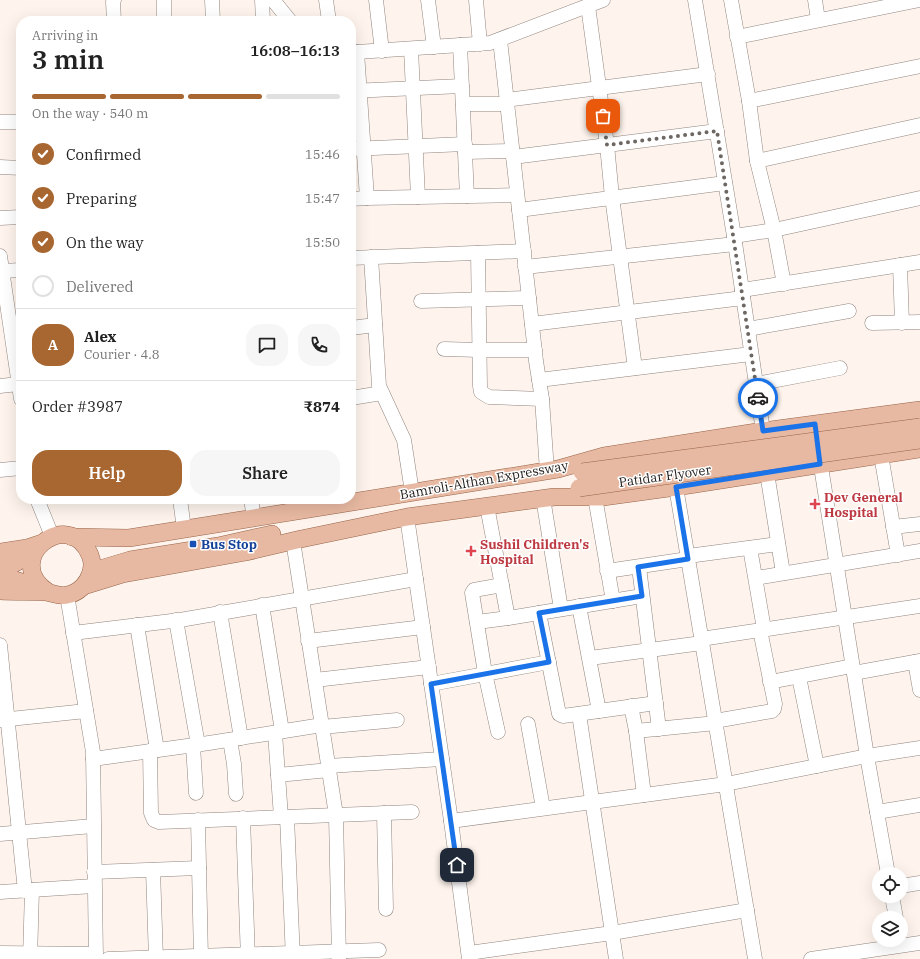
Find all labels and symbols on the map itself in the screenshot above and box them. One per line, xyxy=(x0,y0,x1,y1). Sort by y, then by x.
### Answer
pin xyxy=(586,99,620,133)
courier xyxy=(738,378,778,418)
street label: Bamroli-Althan Expressway xyxy=(398,457,570,503)
street label: Patidar Flyover xyxy=(618,461,712,491)
place label: Dev General Hospital xyxy=(824,489,903,521)
marker: Dev General Hospital xyxy=(809,498,821,510)
place label: Bus Stop xyxy=(201,536,257,553)
place label: Sushil Children's Hospital xyxy=(480,536,589,568)
marker: Bus Stop xyxy=(188,539,198,549)
marker: Sushil Children's Hospital xyxy=(465,545,477,557)
pin xyxy=(440,848,474,882)

